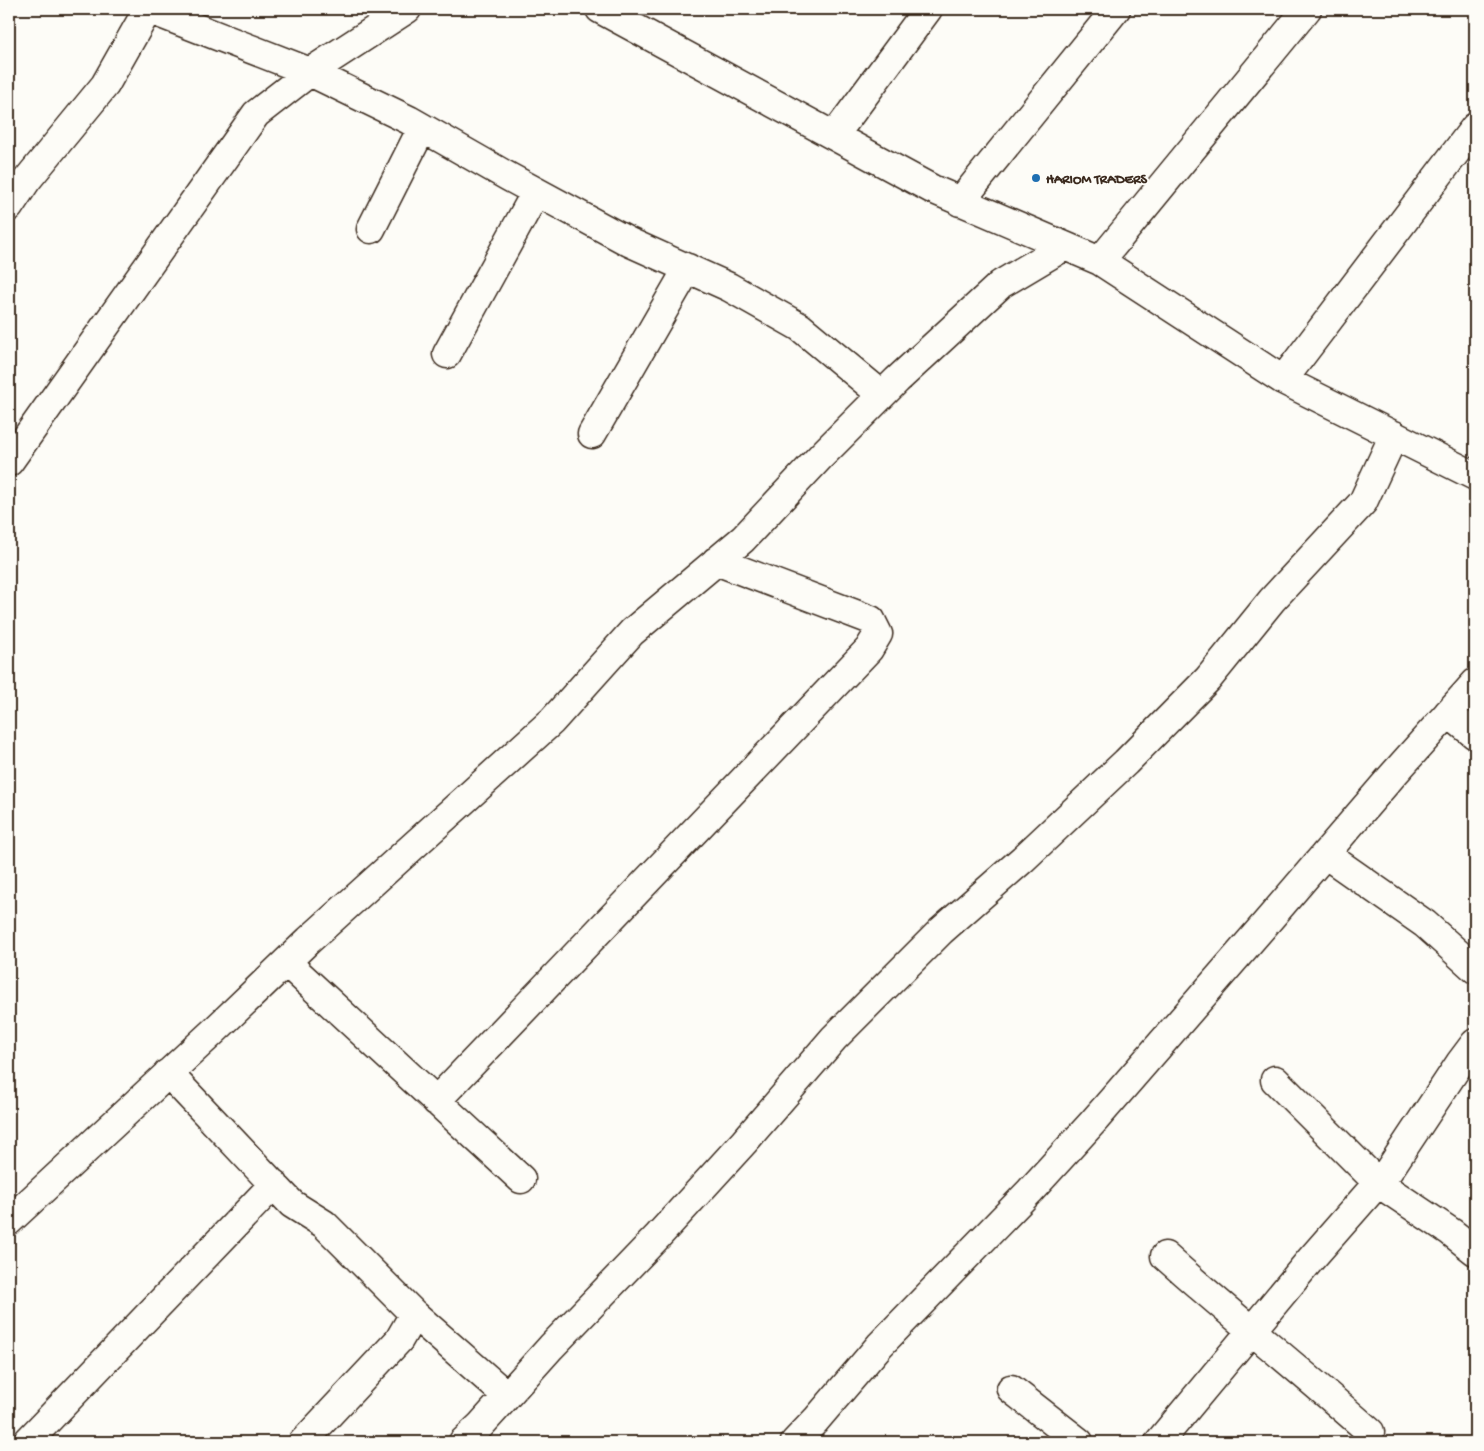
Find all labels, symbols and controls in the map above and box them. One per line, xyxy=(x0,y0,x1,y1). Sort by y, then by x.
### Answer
marker: HARIOM TRADERS xyxy=(1030,172,1042,184)
place label: HARIOM TRADERS xyxy=(1046,172,1148,189)

